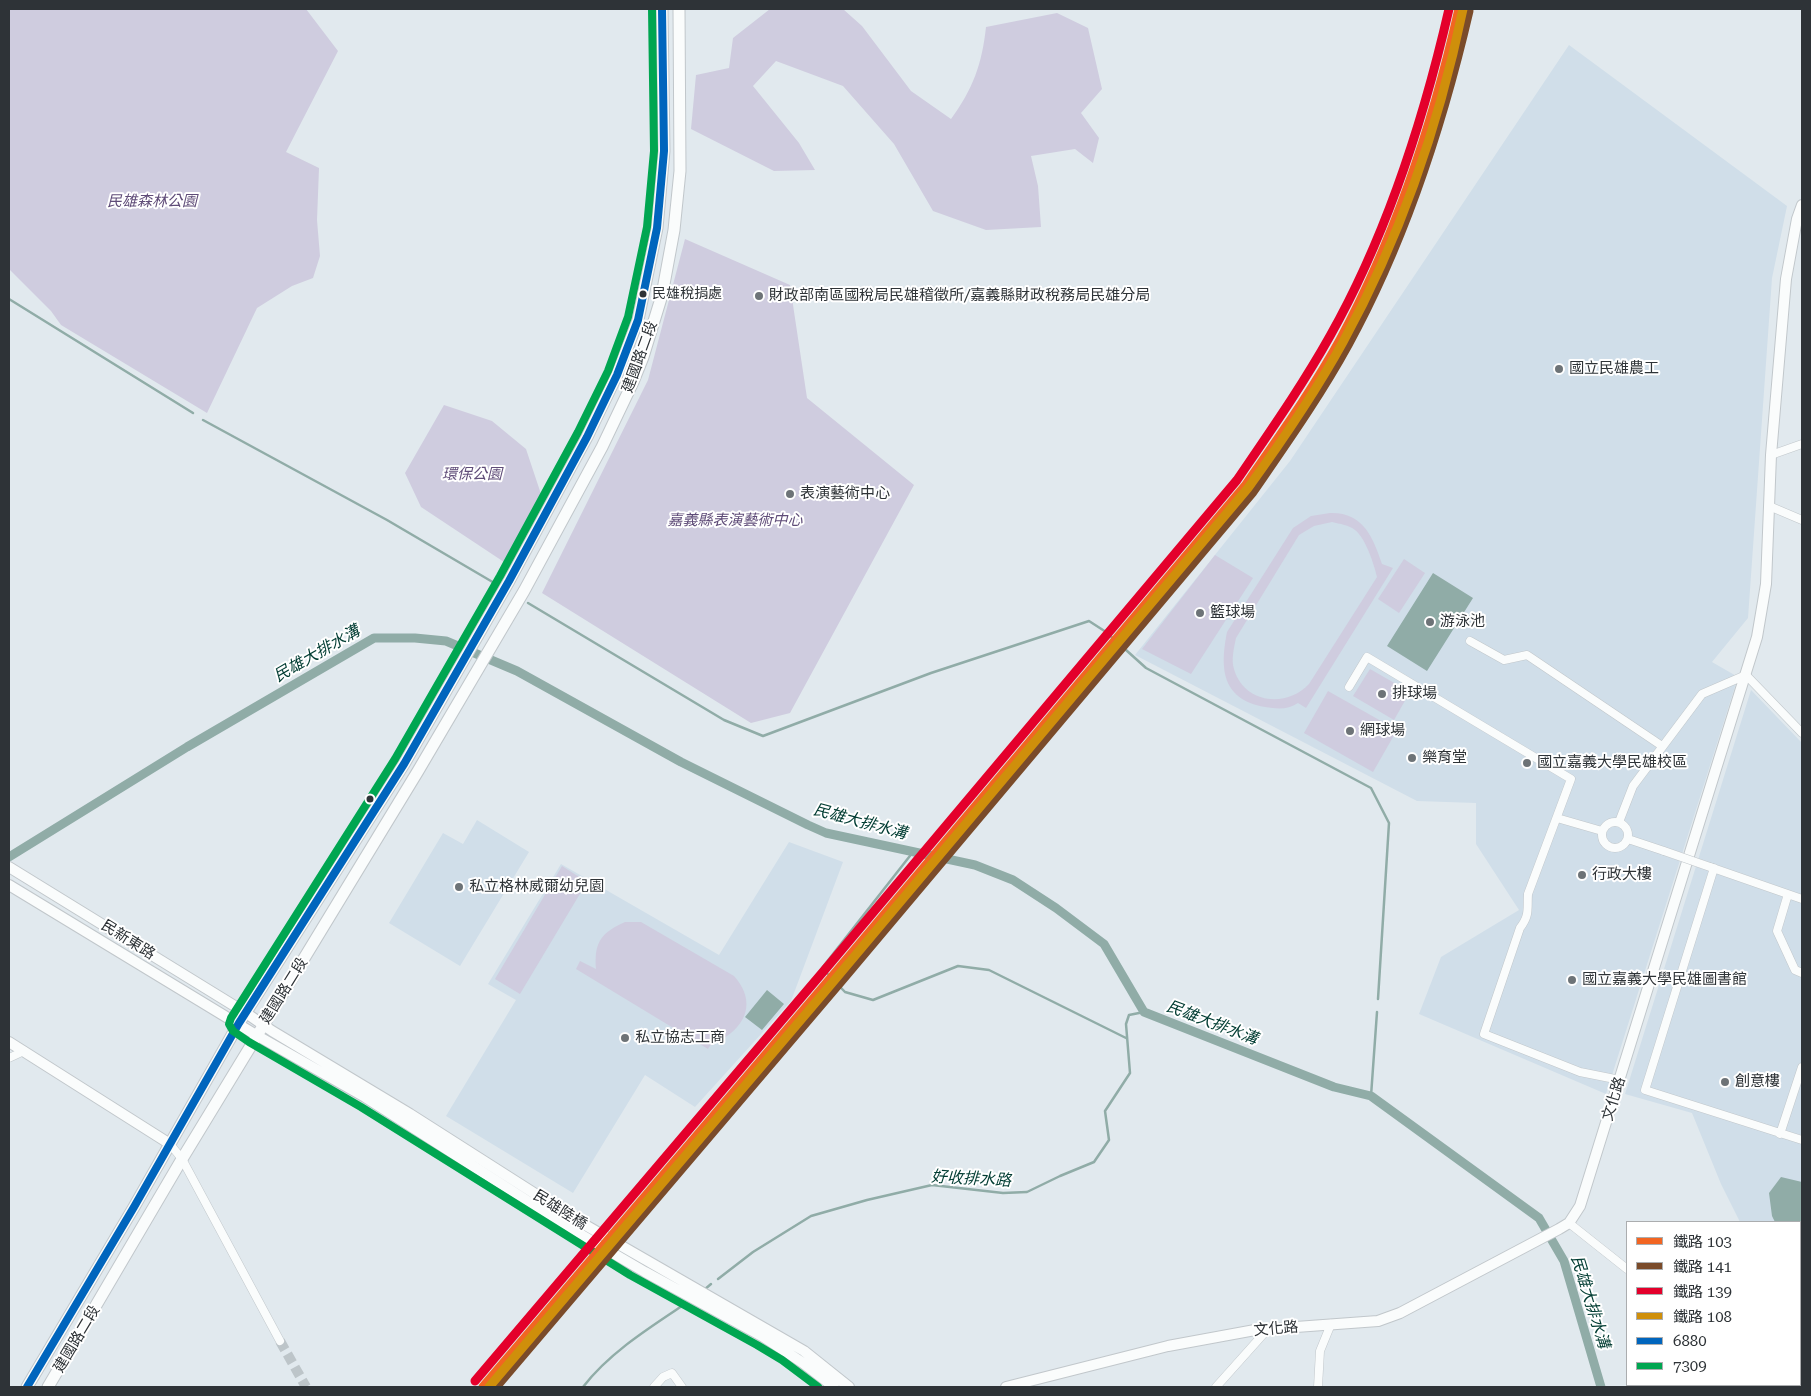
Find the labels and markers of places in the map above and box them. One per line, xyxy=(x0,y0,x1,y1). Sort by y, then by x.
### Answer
place label: 民雄稅捐處 xyxy=(652,286,722,302)
place label: 財政部南區國稅局民雄稽徵所/嘉義縣財政稅務局民雄分局 xyxy=(769,287,1150,305)
marker: 民雄稅捐處 xyxy=(638,289,648,299)
marker: 財政部南區國稅局民雄稽徵所/嘉義縣財政稅務局民雄分局 xyxy=(753,290,765,302)
place label: 國立民雄農工 xyxy=(1569,360,1659,378)
marker: 國立民雄農工 xyxy=(1553,363,1565,375)
place label: 表演藝術中心 xyxy=(800,485,890,503)
marker: 表演藝術中心 xyxy=(784,488,796,500)
place label: 籃球場 xyxy=(1210,604,1255,622)
marker: 籃球場 xyxy=(1194,607,1206,619)
place label: 游泳池 xyxy=(1440,613,1485,631)
marker: 游泳池 xyxy=(1424,616,1436,628)
place label: 排球場 xyxy=(1392,685,1437,703)
marker: 排球場 xyxy=(1376,688,1388,700)
place label: 網球場 xyxy=(1360,722,1405,740)
marker: 網球場 xyxy=(1344,725,1356,737)
place label: 樂育堂 xyxy=(1422,749,1467,767)
marker: 樂育堂 xyxy=(1406,752,1418,764)
place label: 國立嘉義大學民雄校區 xyxy=(1537,754,1687,772)
marker: 國立嘉義大學民雄校區 xyxy=(1521,757,1533,769)
unlabelled marker xyxy=(365,794,375,804)
place label: 行政大樓 xyxy=(1592,866,1652,884)
marker: 行政大樓 xyxy=(1576,869,1588,881)
place label: 私立格林威爾幼兒園 xyxy=(469,878,604,896)
marker: 私立格林威爾幼兒園 xyxy=(453,881,465,893)
place label: 國立嘉義大學民雄圖書館 xyxy=(1582,971,1747,989)
marker: 國立嘉義大學民雄圖書館 xyxy=(1566,974,1578,986)
place label: 私立協志工商 xyxy=(635,1029,725,1047)
marker: 私立協志工商 xyxy=(619,1032,631,1044)
place label: 創意樓 xyxy=(1735,1073,1780,1091)
marker: 創意樓 xyxy=(1719,1076,1731,1088)

